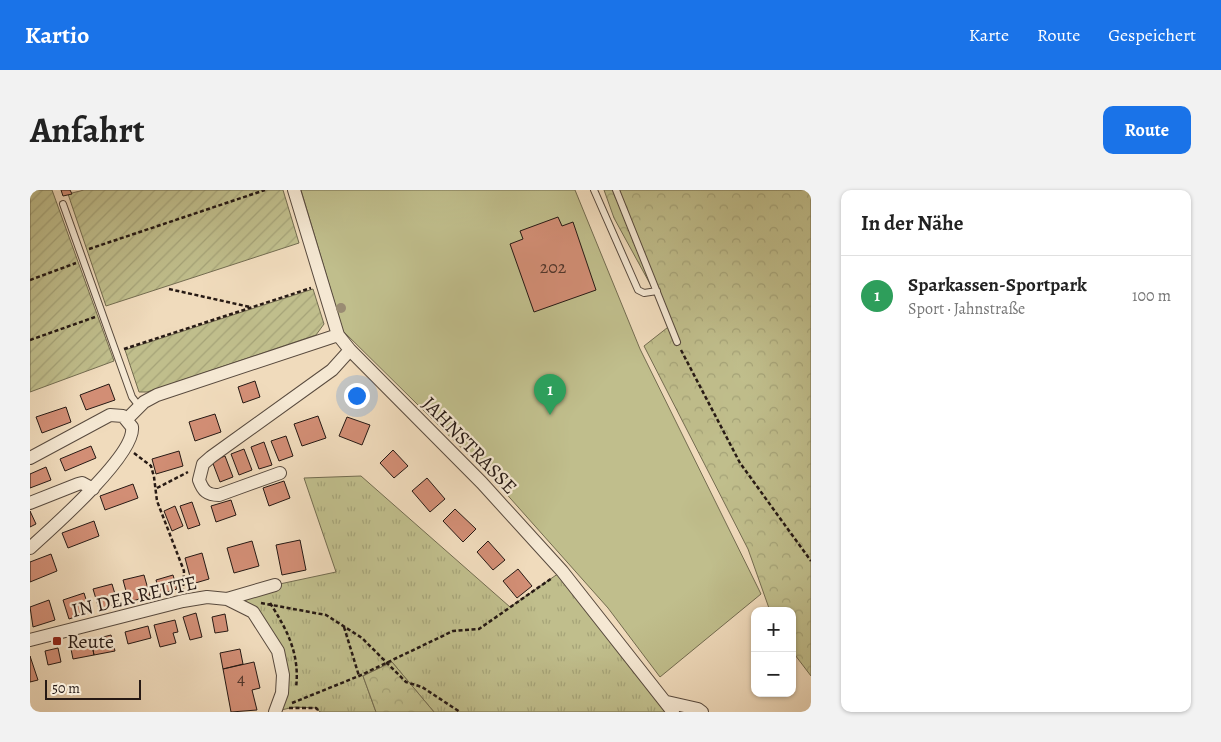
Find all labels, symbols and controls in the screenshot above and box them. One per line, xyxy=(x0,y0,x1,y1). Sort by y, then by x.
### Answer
text: Kartio xyxy=(25,19,89,51)
text: Karte xyxy=(969,23,1009,47)
text: Route xyxy=(1037,23,1080,47)
text: Gespeichert xyxy=(1108,23,1196,47)
text: Anfahrt xyxy=(30,106,145,154)
button: Route xyxy=(1103,106,1191,154)
text: In der Nähe xyxy=(861,209,963,237)
house number: 202 xyxy=(540,255,567,279)
text: Sparkassen-Sportpark xyxy=(908,272,1087,298)
text: 1 xyxy=(874,285,880,307)
text: 100 m xyxy=(1132,285,1171,307)
text: Sport · Jahnstraße xyxy=(908,298,1025,320)
pin: 1 xyxy=(534,374,566,415)
your location xyxy=(344,383,370,409)
street label: JAHNSTRASSE xyxy=(416,391,523,500)
street label: IN DER REUTE xyxy=(69,569,200,624)
map controls xyxy=(751,607,796,697)
button: + xyxy=(751,607,796,652)
place label: Reute xyxy=(67,628,114,655)
marker: Reute xyxy=(51,635,63,647)
button: − xyxy=(751,652,796,697)
house number: 4 xyxy=(237,666,245,690)
scale bar xyxy=(45,677,141,700)
text: 50 m xyxy=(52,679,80,698)

